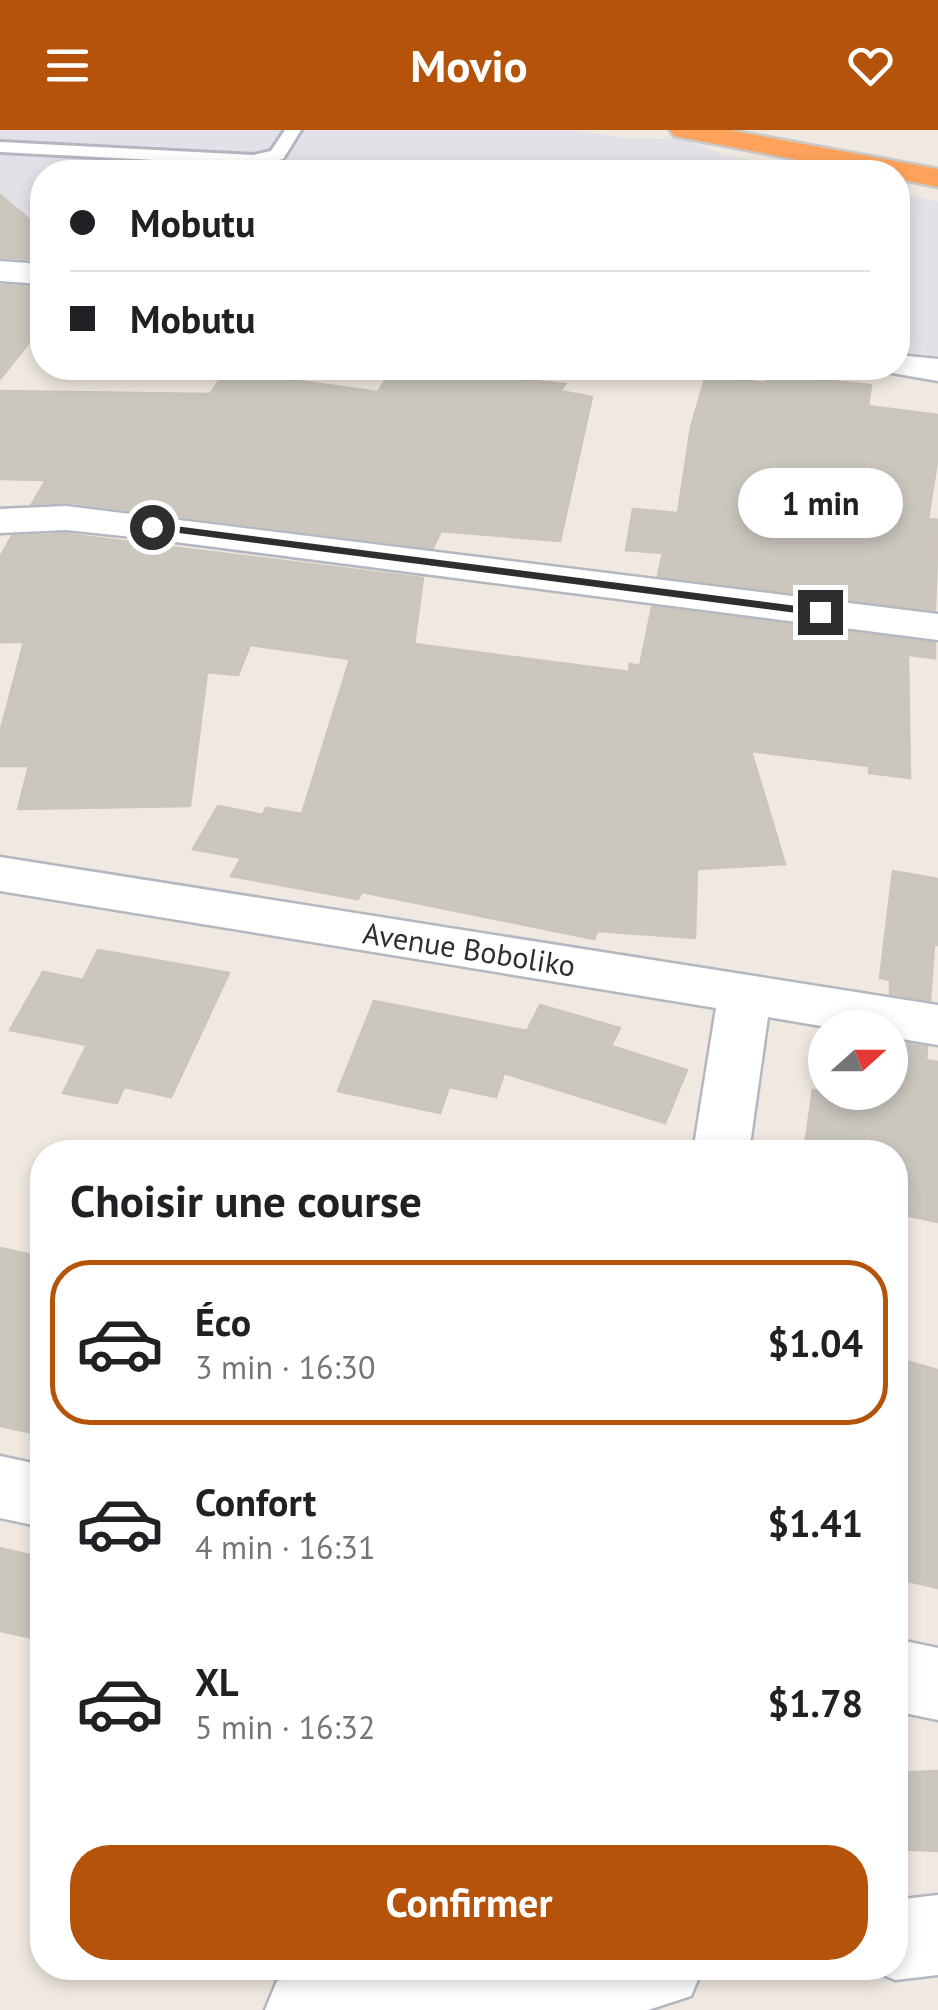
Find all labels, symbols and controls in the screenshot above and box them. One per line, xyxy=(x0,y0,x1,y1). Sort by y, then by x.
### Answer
text: Movio xyxy=(410,36,528,94)
icon: menu xyxy=(40,38,95,93)
icon: heart xyxy=(843,38,898,93)
text: Mobutu xyxy=(130,198,255,247)
text: Mobutu xyxy=(130,294,255,343)
callout: 1 min xyxy=(738,467,902,537)
text: 1 min xyxy=(781,482,860,524)
route start xyxy=(130,505,175,550)
route end xyxy=(798,590,843,635)
street label: Avenue Boboliko xyxy=(360,912,578,985)
north arrow xyxy=(808,1010,908,1110)
map controls xyxy=(808,1010,908,1110)
text: Choisir une course xyxy=(70,1171,422,1229)
text: Éco xyxy=(195,1297,251,1346)
icon: car xyxy=(75,1298,165,1388)
text: $1.04 xyxy=(767,1318,863,1367)
text: 3 min · 16:30 xyxy=(195,1346,375,1388)
text: Confort xyxy=(195,1477,316,1526)
icon: car xyxy=(75,1478,165,1568)
text: $1.41 xyxy=(767,1498,863,1547)
text: 4 min · 16:31 xyxy=(195,1526,375,1568)
text: XL xyxy=(195,1657,239,1706)
icon: car xyxy=(75,1658,165,1748)
text: $1.78 xyxy=(767,1678,863,1727)
text: 5 min · 16:32 xyxy=(195,1706,375,1748)
button: Confirmer xyxy=(70,1845,868,1960)

